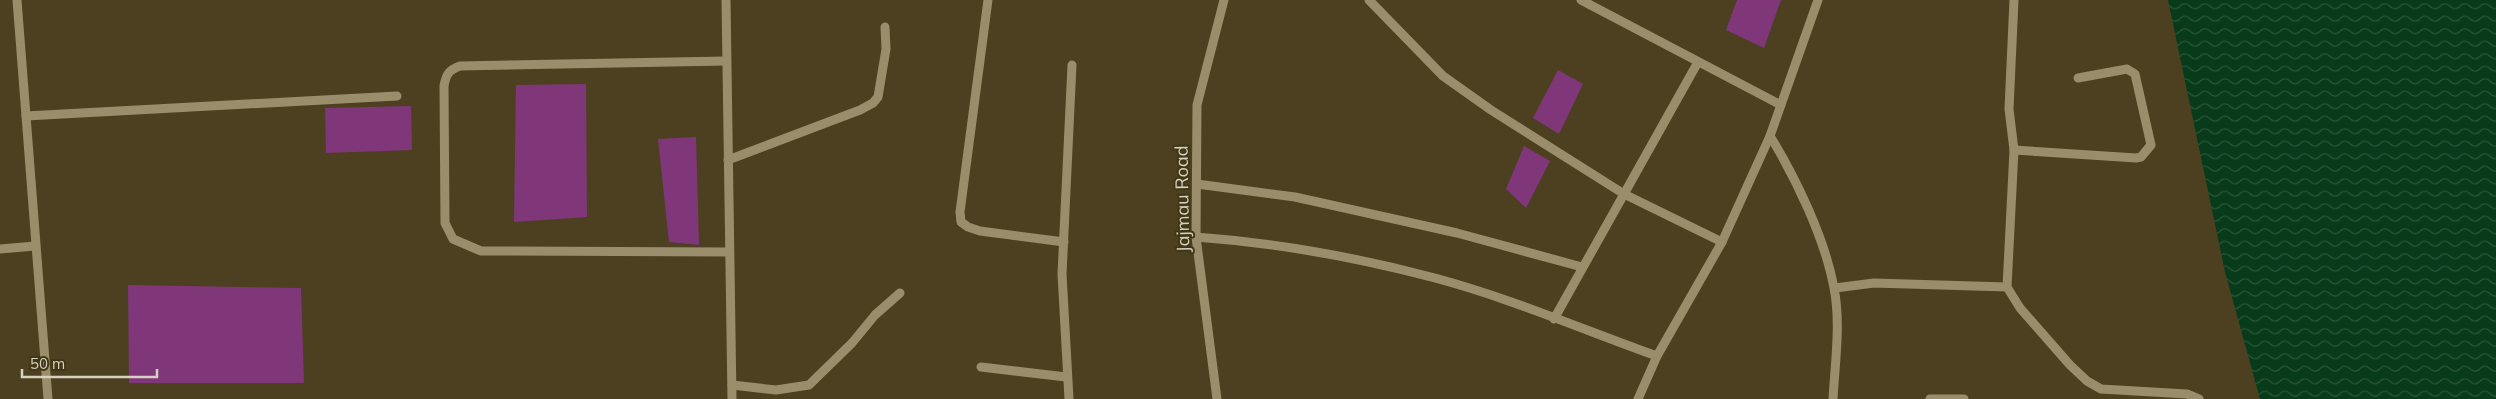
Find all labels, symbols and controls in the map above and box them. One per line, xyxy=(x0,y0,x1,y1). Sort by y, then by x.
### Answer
street label: Jajmau Road xyxy=(1170,145,1194,253)
scale bar xyxy=(22,346,158,378)
text: 50 m xyxy=(30,354,65,373)

